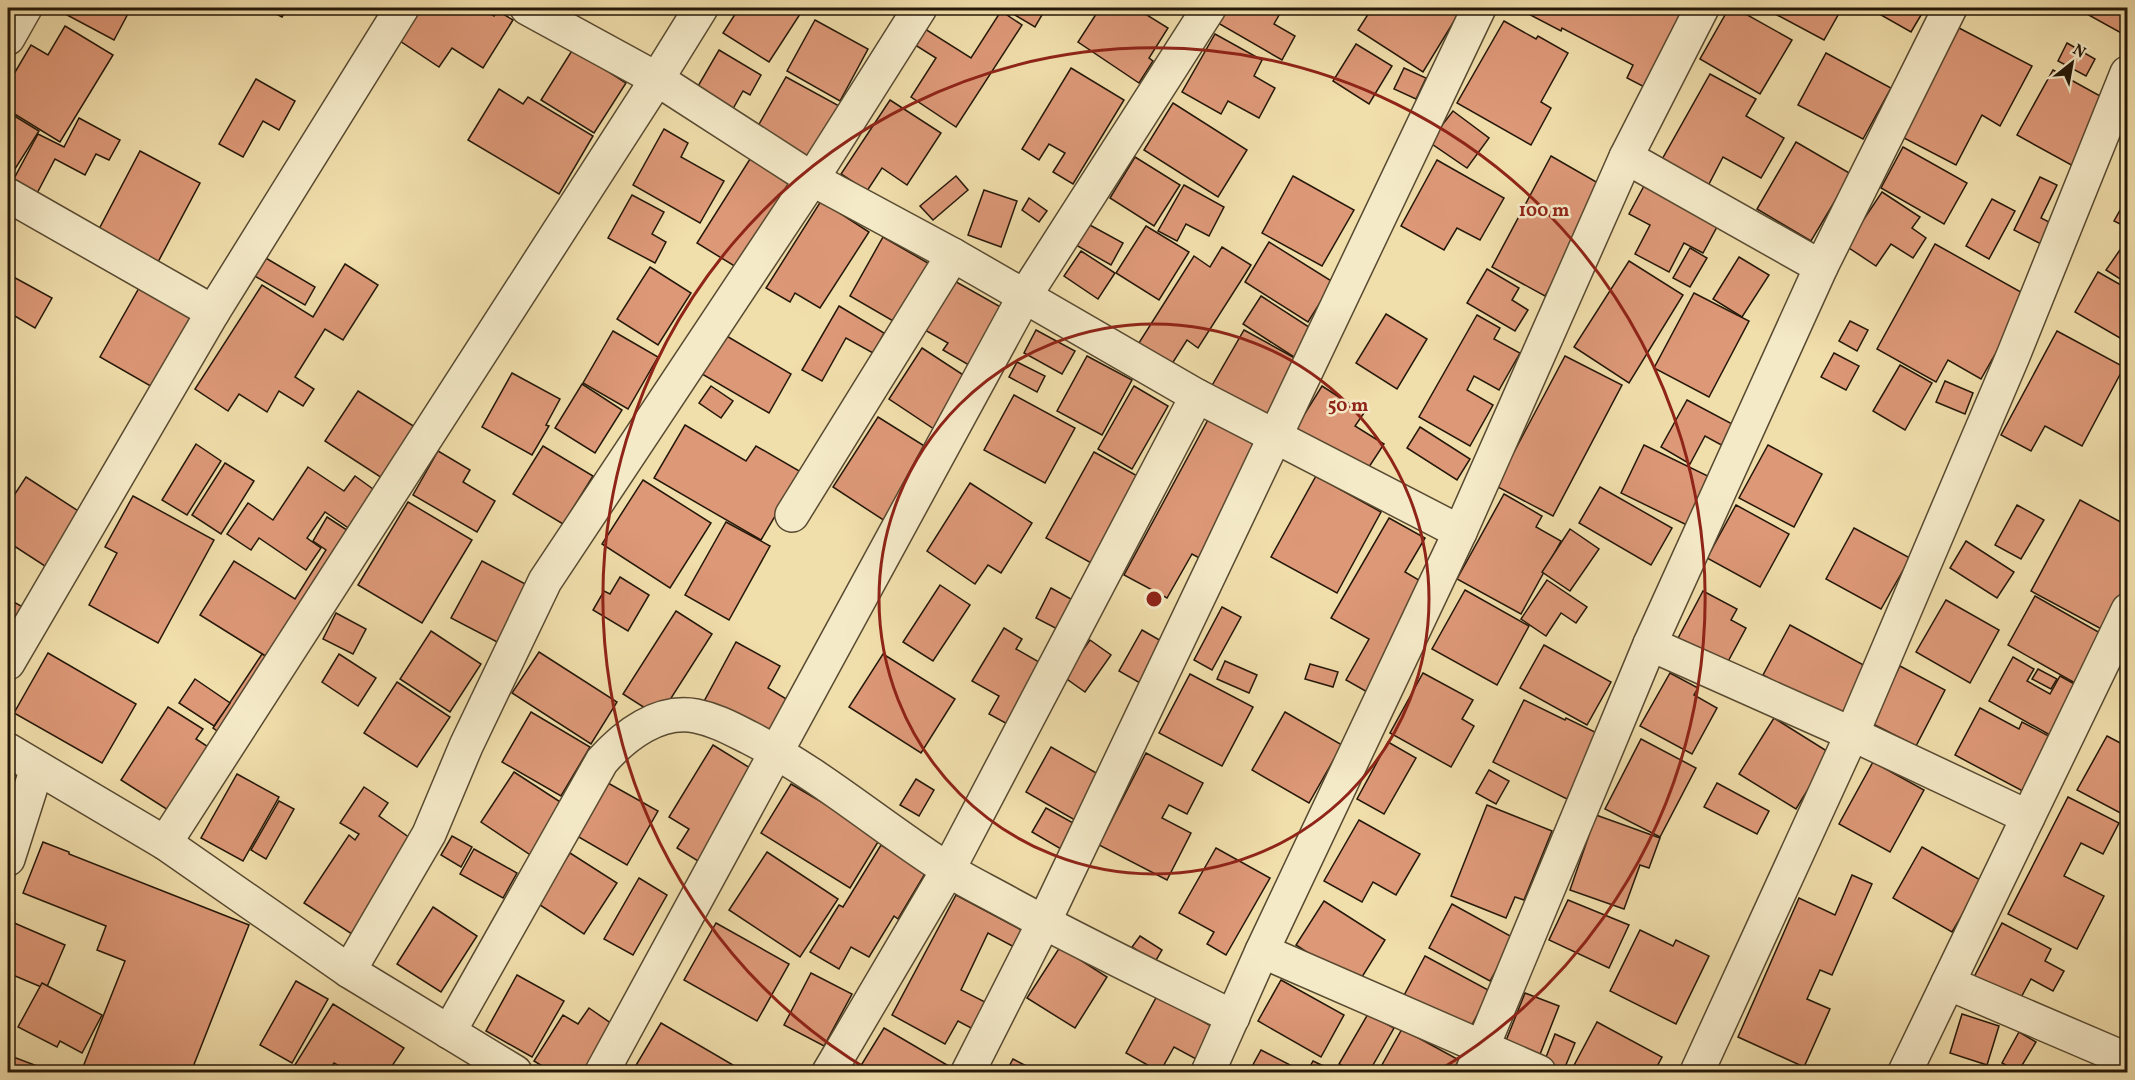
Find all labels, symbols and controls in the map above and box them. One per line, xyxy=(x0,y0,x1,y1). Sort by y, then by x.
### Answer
north arrow xyxy=(2042,33,2102,93)
text: N xyxy=(2068,39,2090,64)
text: 100 m xyxy=(1519,199,1569,224)
text: 50 m xyxy=(1328,394,1368,419)
centre of rings xyxy=(1144,589,1164,609)

